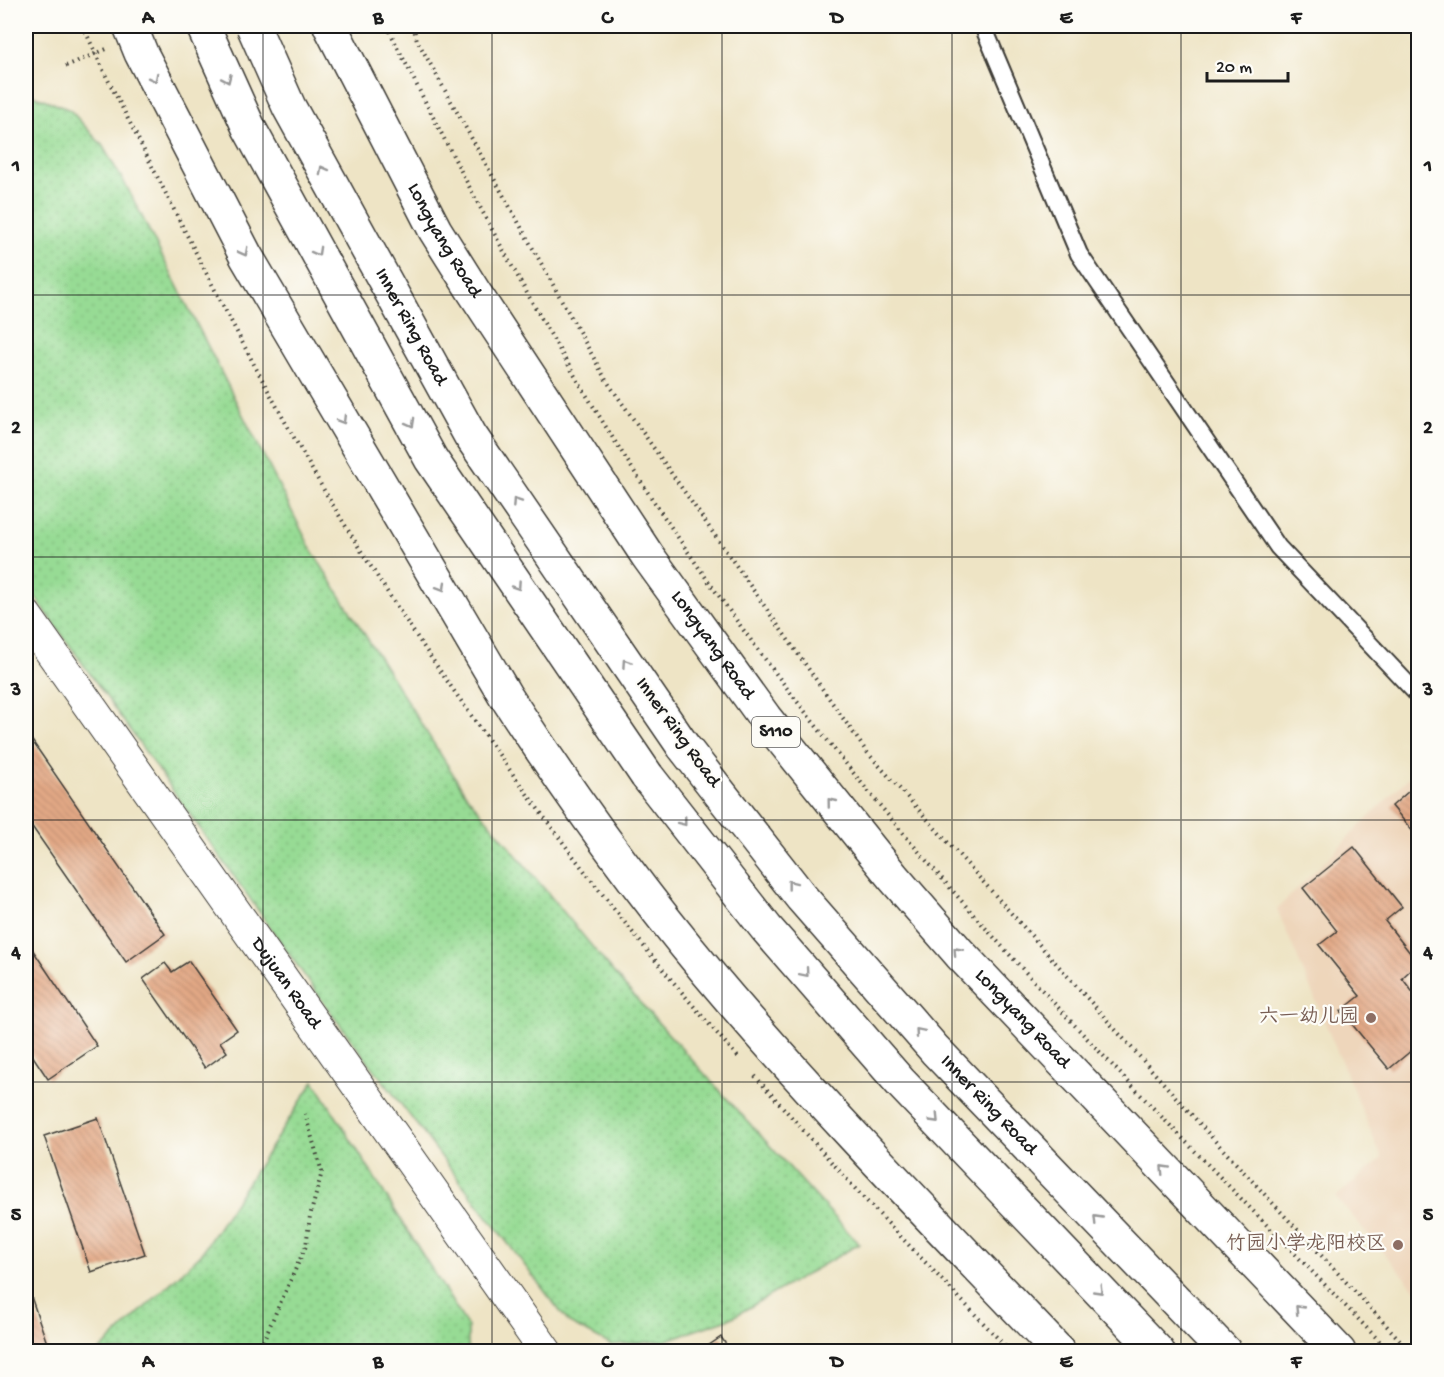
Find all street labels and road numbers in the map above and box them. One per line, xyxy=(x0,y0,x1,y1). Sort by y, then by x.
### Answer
street label: Longyang Road xyxy=(401,179,487,304)
street label: Inner Ring Road xyxy=(369,265,453,392)
street label: Longyang Road xyxy=(665,586,761,706)
street label: Inner Ring Road xyxy=(629,674,726,794)
road number: S110 xyxy=(752,717,800,747)
street label: Dujuan Road xyxy=(244,932,327,1036)
street label: Longyang Road xyxy=(969,965,1076,1076)
street label: Inner Ring Road xyxy=(935,1051,1043,1162)

